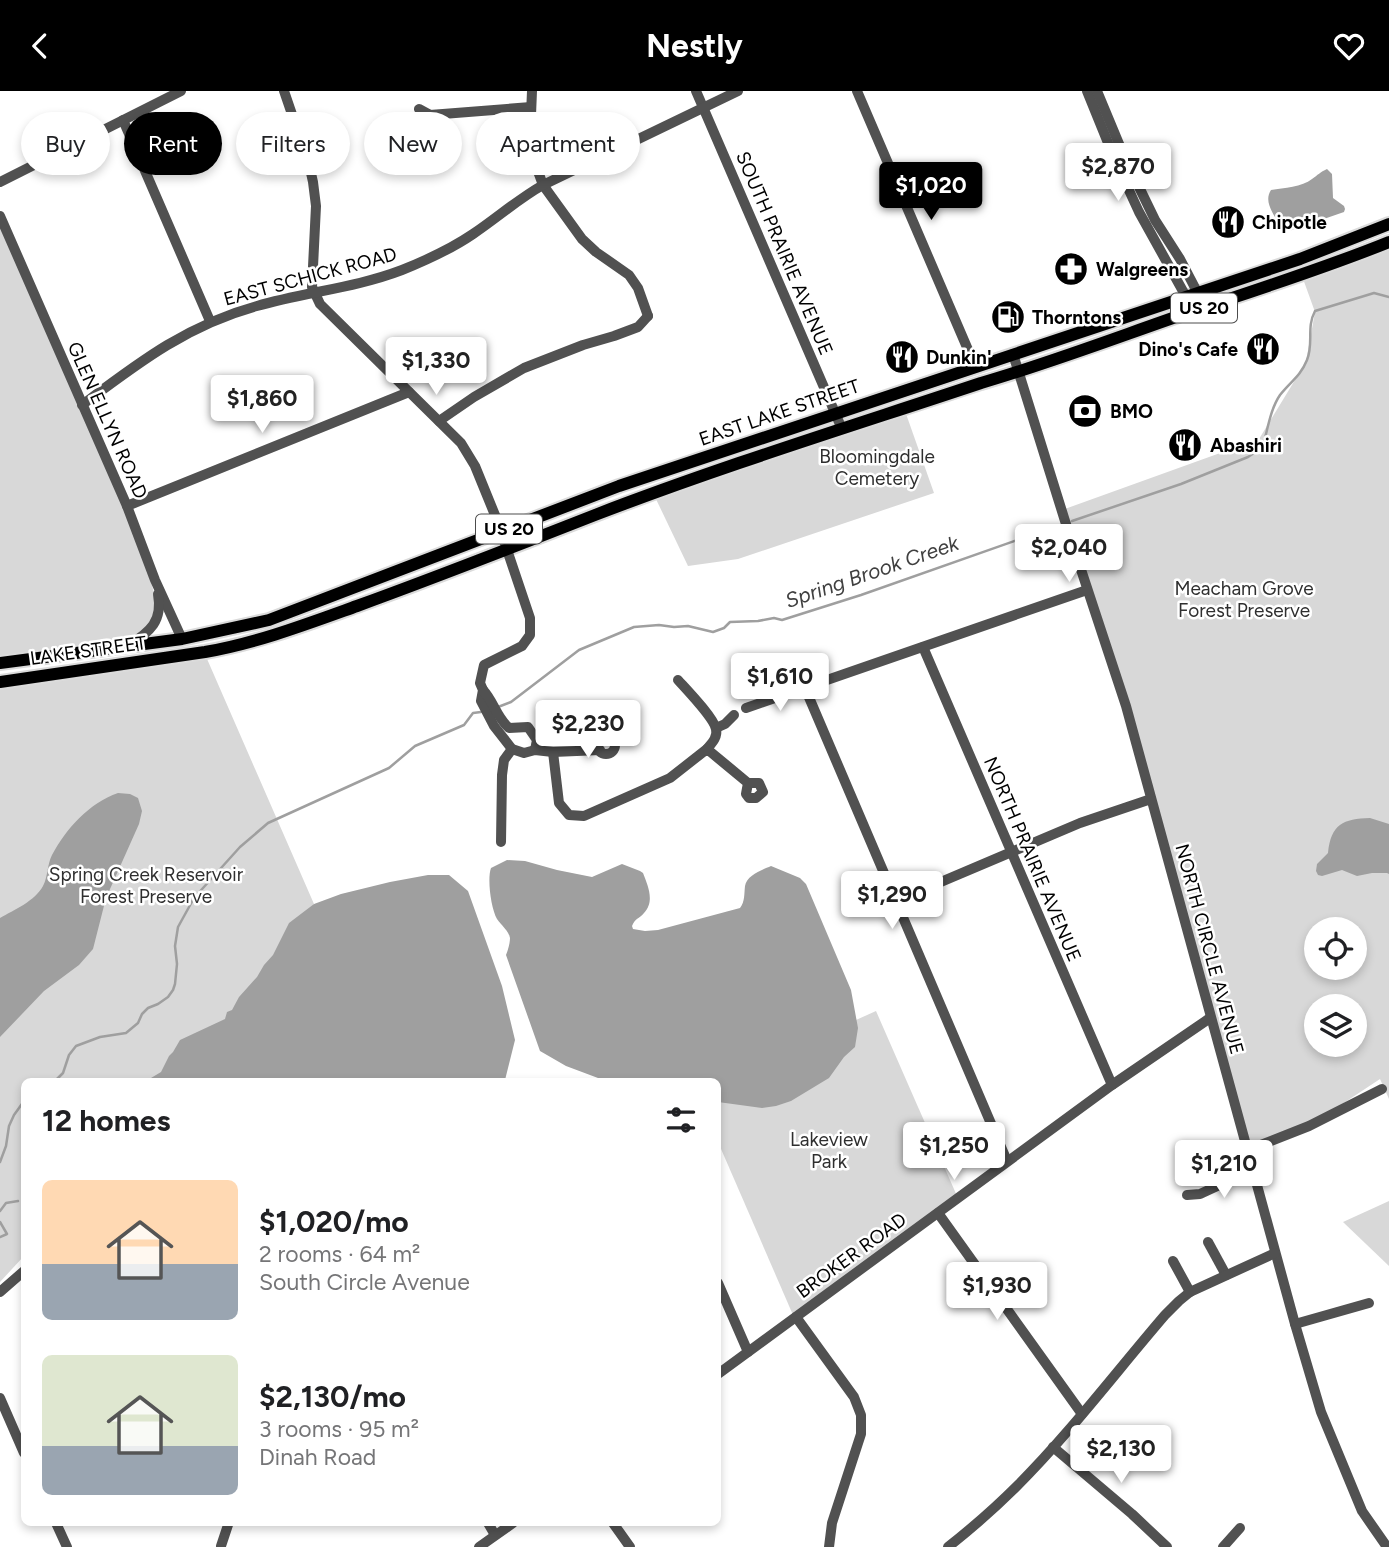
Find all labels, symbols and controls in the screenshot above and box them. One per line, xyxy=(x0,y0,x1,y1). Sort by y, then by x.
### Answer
icon: back xyxy=(21,27,59,65)
text: Nestly xyxy=(646,27,743,65)
icon: heart xyxy=(1330,27,1368,65)
chip: Buy xyxy=(21,112,110,175)
chip: Rent xyxy=(124,112,222,175)
chip: Filters xyxy=(236,112,350,175)
chip: New xyxy=(364,112,462,175)
chip: Apartment xyxy=(476,112,640,175)
pin: $2,870 xyxy=(1061,143,1175,203)
street label: SOUTH PRAIRIE AVENUE xyxy=(731,148,838,358)
text: $2,870 xyxy=(1081,152,1155,180)
pin: $1,020 xyxy=(874,163,988,222)
text: $1,020 xyxy=(895,171,967,199)
restaurant icon: Chipotle xyxy=(1209,203,1247,241)
place label: Chipotle xyxy=(1252,211,1327,234)
street label: EAST SCHICK ROAD xyxy=(221,242,399,311)
pharmacy icon: Walgreens xyxy=(1052,250,1090,288)
place label: Walgreens xyxy=(1096,258,1188,281)
road number: US 20 xyxy=(1171,293,1237,323)
fuel station icon: Thorntons xyxy=(989,298,1027,336)
place label: Thorntons xyxy=(1032,306,1121,329)
restaurant icon: Dino's Cafe xyxy=(1244,330,1282,368)
pin: $1,330 xyxy=(379,337,493,397)
street label: GLEN ELLYN ROAD xyxy=(63,338,152,502)
restaurant icon: Dunkin' xyxy=(883,338,921,376)
place label: Dino's Cafe xyxy=(1138,338,1238,361)
text: $1,330 xyxy=(402,346,470,374)
place label: Dunkin' xyxy=(926,346,992,369)
street label: EAST LAKE STREET xyxy=(696,374,863,451)
pin: $1,860 xyxy=(205,375,319,435)
text: $1,860 xyxy=(227,384,297,412)
bank icon: BMO xyxy=(1066,392,1104,430)
place label: BMO xyxy=(1110,400,1153,423)
restaurant icon: Abashiri xyxy=(1166,426,1204,464)
place label: Abashiri xyxy=(1210,434,1282,457)
park label: Bloomingdale Cemetery xyxy=(819,445,935,490)
road number: US 20 xyxy=(476,515,542,543)
pin: $2,040 xyxy=(1012,525,1126,584)
water label: Spring Brook Creek xyxy=(782,530,963,613)
text: $2,040 xyxy=(1031,533,1107,561)
park label: Meacham Grove Forest Preserve xyxy=(1174,577,1314,622)
street label: LAKE STREET xyxy=(28,631,148,670)
pin: $1,610 xyxy=(723,653,837,713)
text: $1,610 xyxy=(747,662,813,690)
pin: $2,230 xyxy=(531,701,645,760)
text: $2,230 xyxy=(552,709,624,737)
street label: NORTH PRAIRIE AVENUE xyxy=(979,753,1086,965)
street label: NORTH CIRCLE AVENUE xyxy=(1170,841,1249,1057)
park label: Spring Creek Reservoir Forest Preserve xyxy=(49,863,244,908)
pin: $1,290 xyxy=(835,871,949,931)
text: $1,290 xyxy=(857,880,927,908)
map controls xyxy=(1304,917,1367,1057)
button: locate xyxy=(1304,917,1367,980)
button: layers xyxy=(1304,994,1367,1057)
icon: filters xyxy=(662,1101,700,1139)
text: 12 homes xyxy=(42,1102,170,1139)
pin: $1,250 xyxy=(897,1123,1011,1182)
park label: Lakeview Park xyxy=(790,1128,868,1173)
text: $1,250 xyxy=(919,1131,989,1159)
pin: $1,210 xyxy=(1167,1141,1281,1200)
text: $1,210 xyxy=(1191,1149,1257,1177)
text: $1,020/mo xyxy=(259,1203,409,1240)
icon: home xyxy=(98,1208,182,1292)
street label: BROKER ROAD xyxy=(792,1208,911,1303)
text: 2 rooms · 64 m² xyxy=(259,1240,420,1268)
pin: $1,930 xyxy=(940,1263,1054,1322)
text: South Circle Avenue xyxy=(259,1268,470,1296)
text: $1,930 xyxy=(962,1271,1032,1299)
text: $2,130/mo xyxy=(259,1378,406,1415)
icon: home xyxy=(98,1383,182,1467)
text: 3 rooms · 95 m² xyxy=(259,1415,419,1443)
pin: $2,130 xyxy=(1064,1425,1178,1485)
text: $2,130 xyxy=(1086,1434,1156,1462)
text: Dinah Road xyxy=(259,1443,376,1471)

